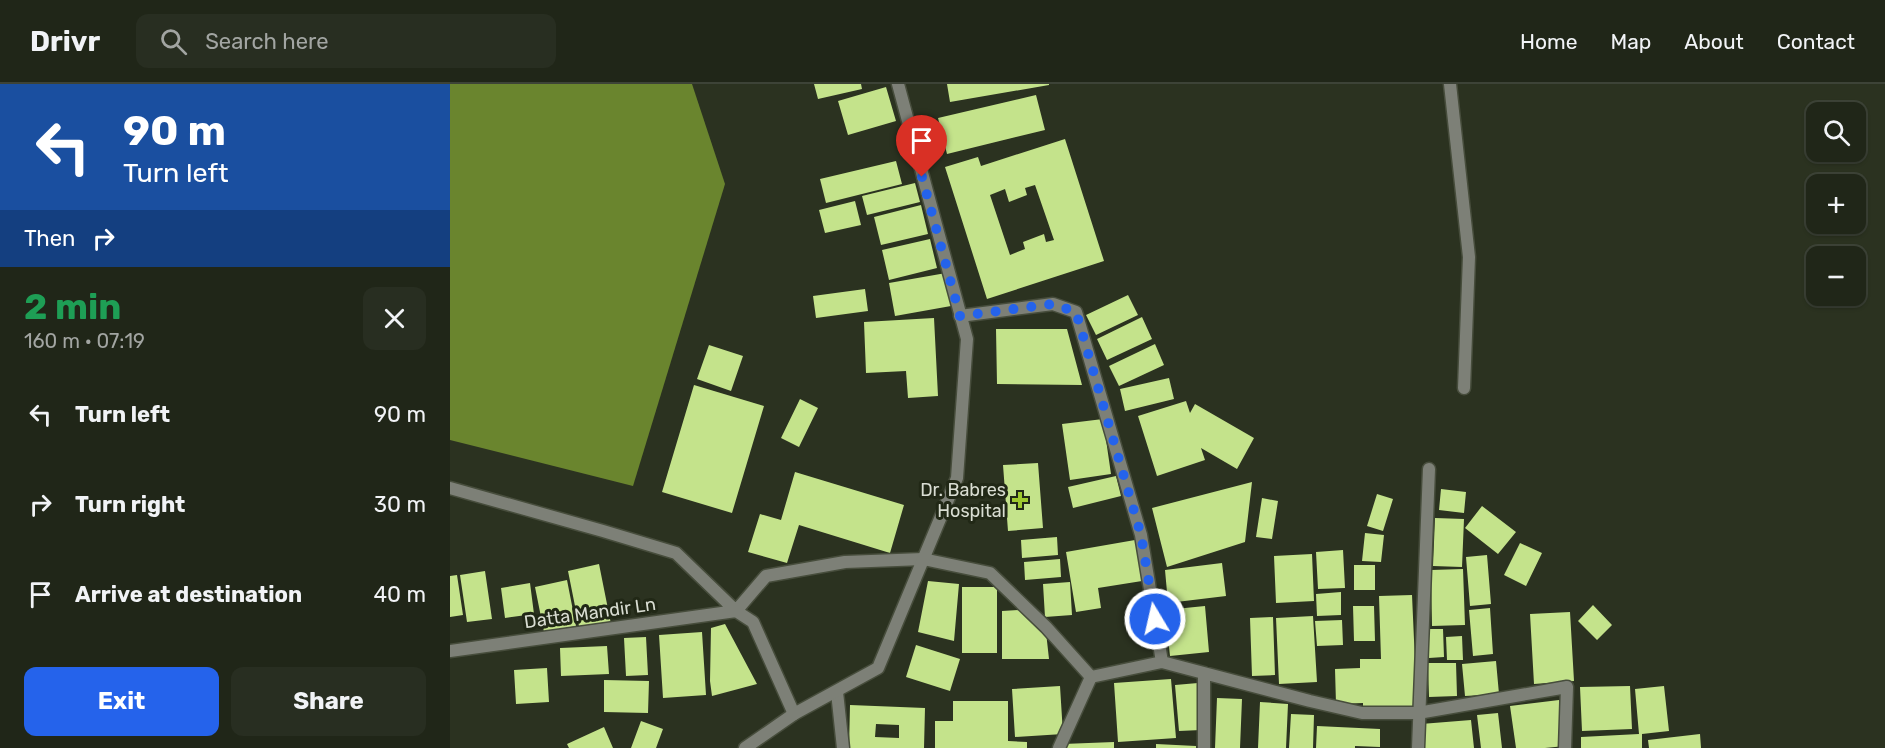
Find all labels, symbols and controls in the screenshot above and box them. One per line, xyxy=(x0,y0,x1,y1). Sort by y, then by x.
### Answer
search box xyxy=(136,14,556,68)
text: Drivr xyxy=(30,25,100,58)
icon: search xyxy=(157,25,190,58)
text: Search here xyxy=(205,28,329,55)
text: Home xyxy=(1520,29,1577,54)
text: Map xyxy=(1610,29,1651,54)
text: About xyxy=(1684,29,1744,54)
text: Contact xyxy=(1777,29,1855,54)
map controls xyxy=(1806,102,1866,306)
button: search xyxy=(1806,102,1866,162)
text: 90 m xyxy=(123,106,226,156)
icon: left xyxy=(24,108,102,186)
pin xyxy=(896,115,947,177)
icon: arrive xyxy=(905,124,938,157)
text: Turn left xyxy=(123,157,228,189)
button: + xyxy=(1806,174,1866,234)
icon: right xyxy=(87,222,120,255)
text: Then xyxy=(24,225,75,252)
button: − xyxy=(1806,246,1866,306)
text: 2 min xyxy=(24,285,122,328)
button: close xyxy=(363,287,426,350)
text: 160 m · 07:19 xyxy=(24,329,145,353)
icon: left xyxy=(24,398,57,431)
text: Turn left xyxy=(75,401,170,428)
text: 90 m xyxy=(374,401,426,428)
place label: Dr. Babres Hospital xyxy=(920,479,1006,522)
icon: right xyxy=(24,488,57,521)
text: Turn right xyxy=(75,491,185,518)
text: 30 m xyxy=(374,491,426,518)
marker: Dr. Babres Hospital xyxy=(1011,491,1029,509)
icon: arrive xyxy=(24,578,57,611)
text: Arrive at destination xyxy=(75,581,302,608)
text: 40 m xyxy=(373,581,426,608)
position arrow xyxy=(1123,587,1187,651)
street label: Datta Mandir Ln xyxy=(523,593,657,633)
button: Exit xyxy=(24,667,219,736)
button: Share xyxy=(231,667,426,736)

